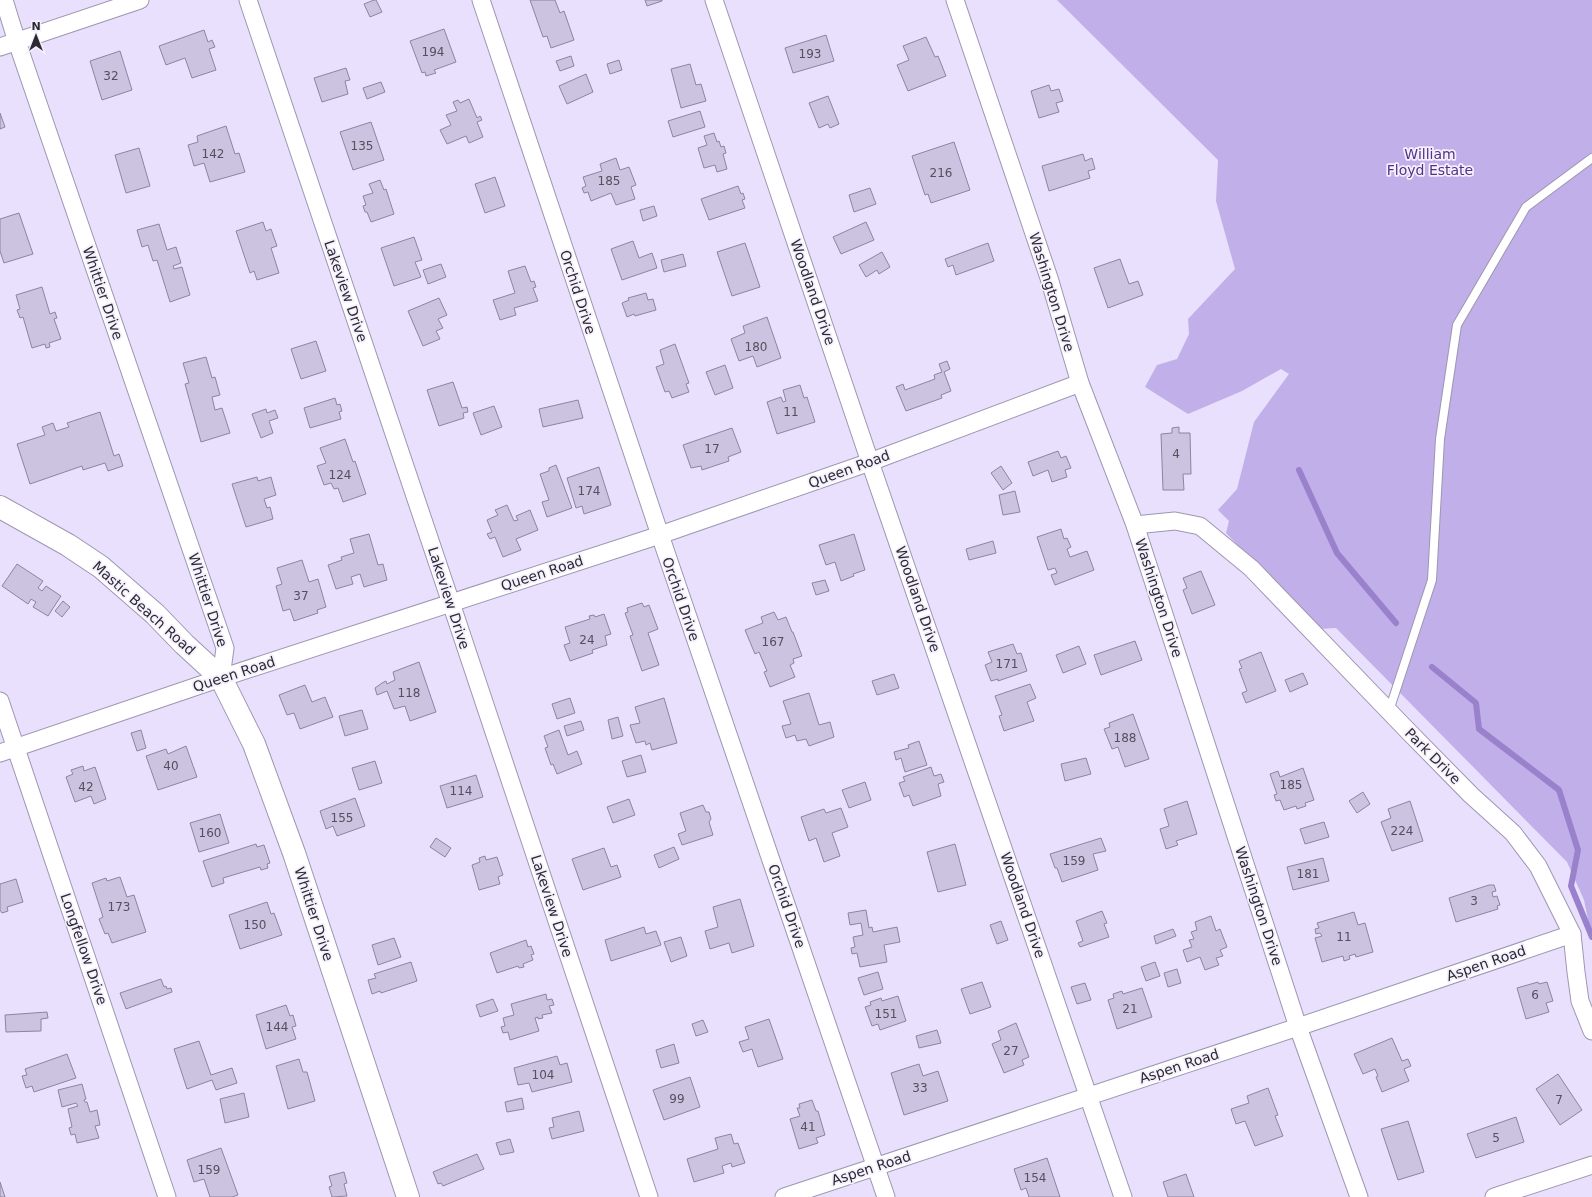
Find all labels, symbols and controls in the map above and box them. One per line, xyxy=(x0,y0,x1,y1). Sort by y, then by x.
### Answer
north arrow xyxy=(16,16,56,56)
text: N xyxy=(31,20,41,33)
house number: 194 xyxy=(422,45,444,59)
house number: 193 xyxy=(799,47,821,61)
house number: 32 xyxy=(103,69,119,83)
house number: 135 xyxy=(351,139,373,153)
park label: William Floyd Estate xyxy=(1387,146,1473,178)
house number: 142 xyxy=(202,147,224,161)
house number: 216 xyxy=(930,166,952,180)
house number: 185 xyxy=(598,174,620,188)
street label: Washington Drive xyxy=(1026,230,1078,354)
street label: Woodland Drive xyxy=(787,237,839,347)
street label: Lakeview Drive xyxy=(321,238,371,344)
street label: Whittier Drive xyxy=(80,244,126,342)
street label: Orchid Drive xyxy=(557,248,599,336)
house number: 180 xyxy=(745,340,767,354)
house number: 11 xyxy=(783,405,799,419)
house number: 17 xyxy=(704,442,720,456)
street label: Queen Road xyxy=(806,447,892,491)
house number: 4 xyxy=(1172,447,1180,461)
house number: 124 xyxy=(329,468,351,482)
house number: 174 xyxy=(578,484,600,498)
street label: Washington Drive xyxy=(1132,537,1186,659)
street label: Woodland Drive xyxy=(892,544,944,654)
street label: Lakeview Drive xyxy=(425,545,473,651)
street label: Whittier Drive xyxy=(185,551,231,649)
street label: Queen Road xyxy=(499,552,585,594)
street label: Orchid Drive xyxy=(659,555,703,643)
street label: Mastic Beach Road xyxy=(89,558,199,658)
house number: 37 xyxy=(293,589,309,603)
house number: 24 xyxy=(579,633,595,647)
house number: 167 xyxy=(762,635,784,649)
street label: Queen Road xyxy=(191,653,277,695)
house number: 171 xyxy=(996,657,1018,671)
house number: 118 xyxy=(398,686,420,700)
street label: Park Drive xyxy=(1402,725,1464,787)
house number: 188 xyxy=(1114,731,1136,745)
house number: 40 xyxy=(163,759,179,773)
house number: 185 xyxy=(1280,778,1302,792)
house number: 42 xyxy=(78,780,94,794)
house number: 114 xyxy=(450,784,472,798)
house number: 155 xyxy=(331,811,353,825)
house number: 224 xyxy=(1391,824,1413,838)
house number: 160 xyxy=(199,826,221,840)
street label: Washington Drive xyxy=(1232,845,1286,967)
street label: Woodland Drive xyxy=(997,850,1049,960)
street label: Lakeview Drive xyxy=(528,853,576,959)
house number: 159 xyxy=(1063,854,1085,868)
street label: Orchid Drive xyxy=(765,862,809,950)
street label: Whittier Drive xyxy=(291,865,337,963)
house number: 181 xyxy=(1297,867,1319,881)
street label: Longfellow Drive xyxy=(57,891,111,1007)
house number: 3 xyxy=(1470,894,1478,908)
house number: 173 xyxy=(108,900,130,914)
house number: 150 xyxy=(244,918,266,932)
house number: 11 xyxy=(1336,930,1352,944)
street label: Aspen Road xyxy=(1444,942,1528,984)
house number: 6 xyxy=(1531,988,1539,1002)
house number: 21 xyxy=(1122,1002,1138,1016)
house number: 151 xyxy=(875,1007,897,1021)
house number: 144 xyxy=(266,1020,288,1034)
house number: 27 xyxy=(1003,1044,1019,1058)
street label: Aspen Road xyxy=(1137,1046,1221,1086)
house number: 104 xyxy=(532,1068,554,1082)
house number: 33 xyxy=(912,1081,928,1095)
house number: 99 xyxy=(669,1092,685,1106)
house number: 7 xyxy=(1555,1093,1563,1107)
house number: 41 xyxy=(800,1120,816,1134)
house number: 5 xyxy=(1492,1131,1500,1145)
street label: Aspen Road xyxy=(829,1148,913,1188)
house number: 159 xyxy=(198,1163,220,1177)
house number: 154 xyxy=(1024,1171,1046,1185)

